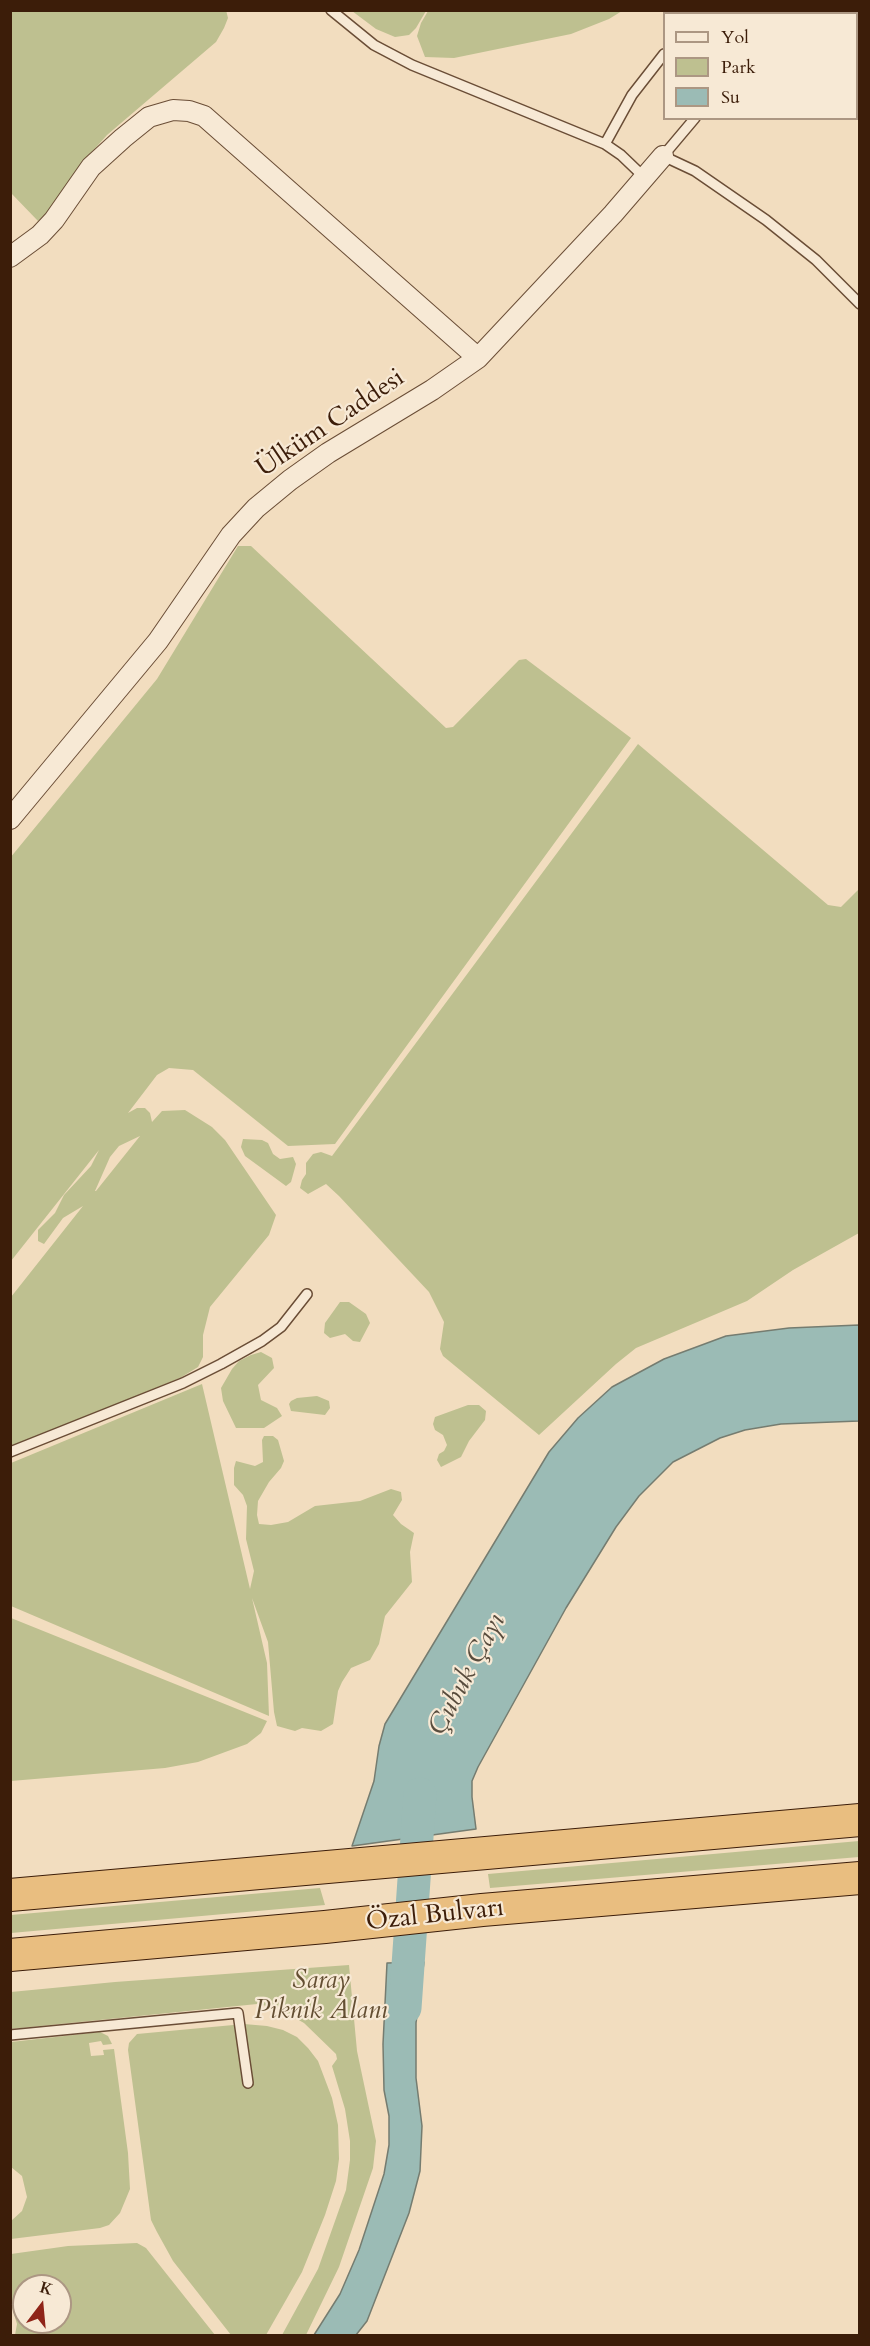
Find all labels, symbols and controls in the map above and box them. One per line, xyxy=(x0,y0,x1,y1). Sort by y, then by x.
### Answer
legend xyxy=(663,12,858,120)
text: Yol xyxy=(721,25,749,50)
text: Park xyxy=(721,55,756,80)
text: Su xyxy=(721,85,740,110)
street label: Ülküm Caddesi xyxy=(251,363,411,485)
water label: Çubuk Çayı xyxy=(422,1609,514,1741)
street label: Özal Bulvarı xyxy=(364,1893,506,1939)
park label: Saray Piknik Alanı xyxy=(254,1966,388,2027)
north arrow xyxy=(12,2274,72,2334)
text: K xyxy=(37,2276,56,2301)

